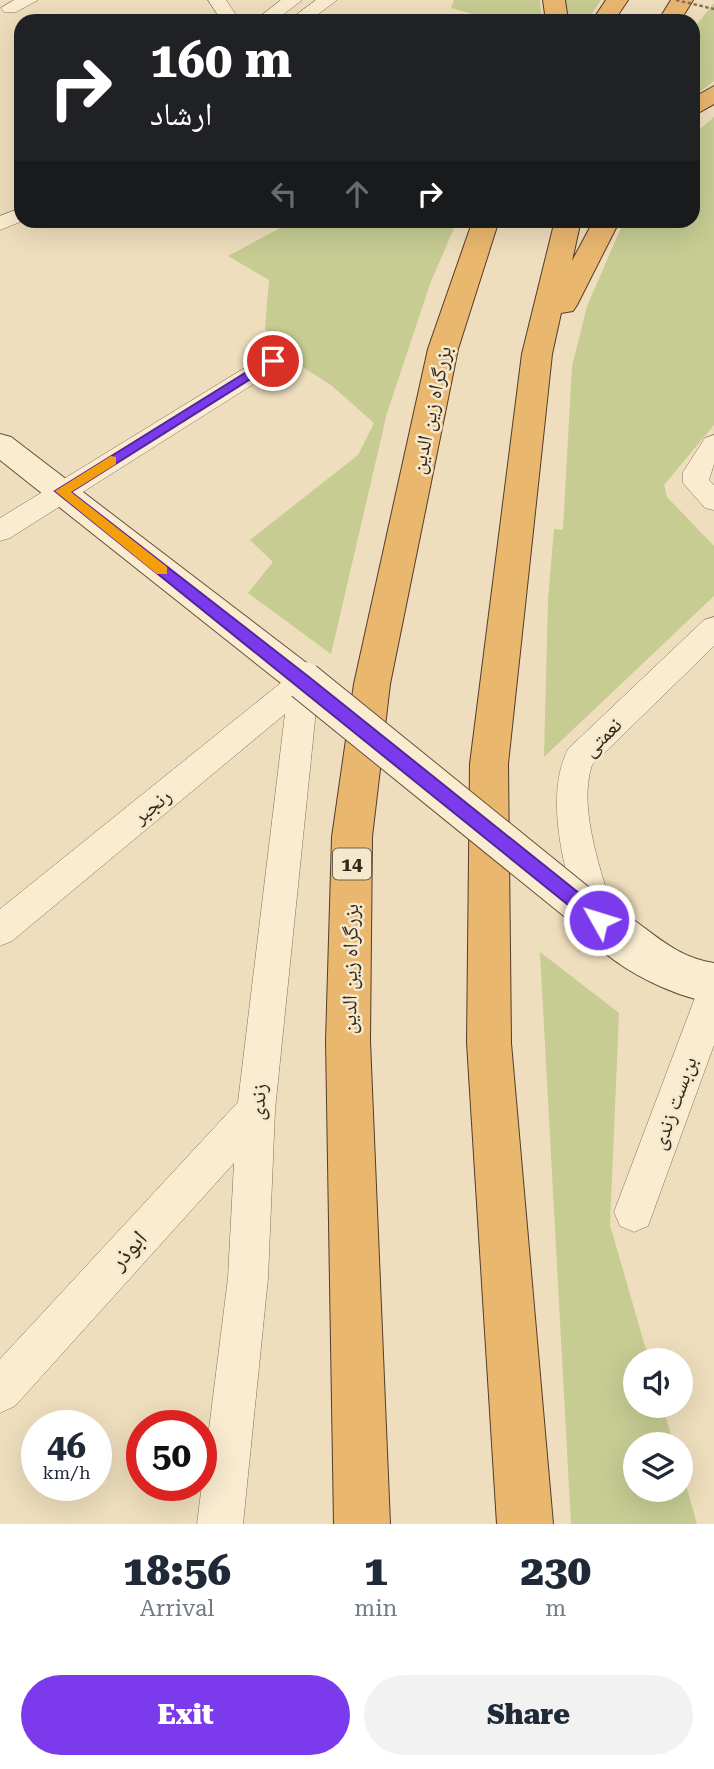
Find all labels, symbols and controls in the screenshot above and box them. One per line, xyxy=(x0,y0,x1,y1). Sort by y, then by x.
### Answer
text: 160 m xyxy=(150,32,292,89)
icon: right xyxy=(35,42,126,133)
text: ارشاد xyxy=(150,95,212,133)
icon: left xyxy=(265,175,303,213)
icon: ahead xyxy=(338,175,376,213)
icon: right xyxy=(411,175,449,213)
pin xyxy=(243,331,303,391)
icon: arrive xyxy=(254,342,292,380)
street label: بزرگراه زین الدین xyxy=(406,344,457,476)
street label: نعمتی xyxy=(577,713,627,762)
street label: رنجبر xyxy=(127,783,176,829)
road number: 14 xyxy=(333,848,371,880)
position arrow xyxy=(562,883,636,957)
street label: بزرگراه زین الدین xyxy=(337,904,364,1034)
street label: بن‌بست زندی xyxy=(646,1053,703,1153)
street label: زندی xyxy=(245,1083,271,1121)
street label: ابوذر xyxy=(103,1225,153,1276)
map controls xyxy=(623,1348,693,1502)
button: sound xyxy=(623,1348,693,1418)
speed limit sign: 50 xyxy=(126,1410,217,1501)
text: 46 xyxy=(47,1426,86,1467)
button: layers xyxy=(623,1432,693,1502)
text: km/h xyxy=(42,1462,91,1483)
text: 18:56 xyxy=(123,1546,231,1595)
text: 1 xyxy=(364,1546,388,1595)
text: 230 xyxy=(520,1546,591,1595)
text: Arrival xyxy=(140,1595,214,1622)
text: min xyxy=(354,1595,397,1622)
text: m xyxy=(545,1595,566,1622)
button: Exit xyxy=(21,1675,350,1755)
button: Share xyxy=(364,1675,693,1755)

